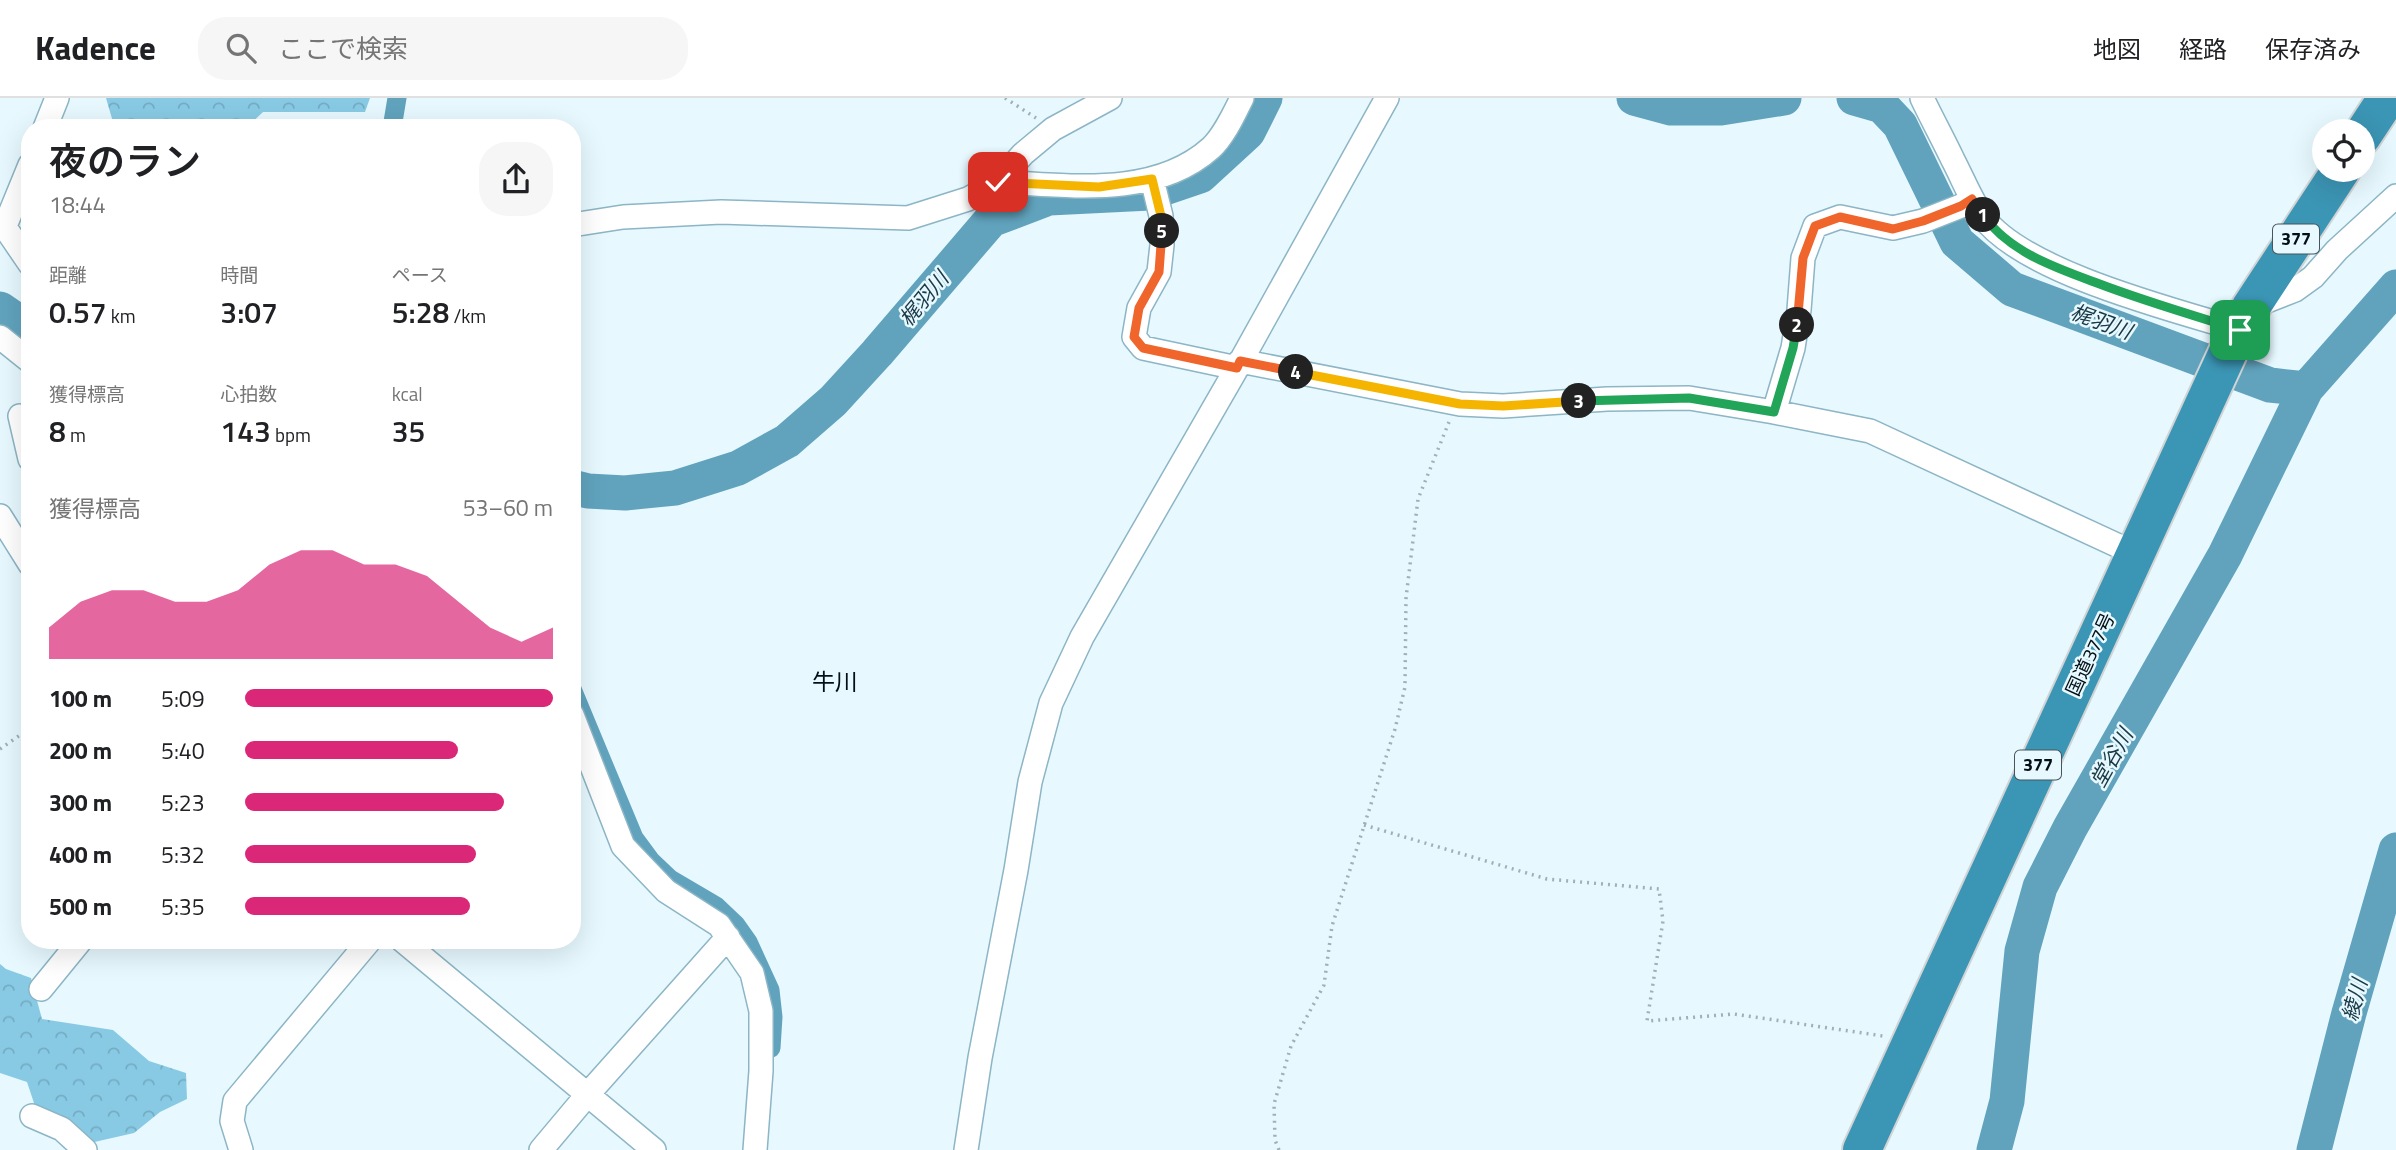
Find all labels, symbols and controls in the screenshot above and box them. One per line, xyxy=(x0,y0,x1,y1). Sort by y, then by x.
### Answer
search box xyxy=(198,17,688,80)
text: Kadence xyxy=(35,23,156,73)
icon: search xyxy=(222,29,260,67)
text: ここで検索 xyxy=(278,29,408,68)
text: 地図 xyxy=(2093,31,2141,67)
text: 経路 xyxy=(2179,31,2227,67)
text: 保存済み xyxy=(2265,31,2361,67)
map controls xyxy=(2312,119,2375,182)
button: locate xyxy=(2312,119,2375,182)
text: 夜のラン xyxy=(49,132,201,190)
button: share xyxy=(479,142,553,216)
pin xyxy=(968,152,1028,212)
icon: check xyxy=(979,163,1017,201)
text: 18:44 xyxy=(49,187,106,222)
pin: 1 xyxy=(1966,198,2000,232)
text: 1 xyxy=(1977,200,1988,229)
pin: 5 xyxy=(1144,214,1180,248)
text: 5 xyxy=(1156,216,1167,245)
road number: 377 xyxy=(2273,224,2319,254)
text: 距離 xyxy=(49,260,87,289)
text: 時間 xyxy=(220,260,258,289)
text: ペース xyxy=(392,260,448,289)
water label: 梶羽川 xyxy=(891,262,957,333)
text: 0.57 xyxy=(49,289,107,335)
text: 3:07 xyxy=(220,289,278,335)
text: 5:28 xyxy=(392,289,449,335)
water label: 梶羽川 xyxy=(2066,295,2138,348)
pin xyxy=(2210,300,2270,360)
text: km xyxy=(107,301,136,330)
text: /km xyxy=(449,301,486,330)
pin: 2 xyxy=(1780,308,1814,342)
text: 2 xyxy=(1791,310,1802,339)
icon: arrive xyxy=(2221,311,2259,349)
pin: 4 xyxy=(1278,354,1314,390)
text: 4 xyxy=(1290,357,1301,386)
text: 獲得標高 xyxy=(49,379,125,408)
text: 心拍数 xyxy=(220,379,277,408)
text: kcal xyxy=(392,379,423,408)
pin: 3 xyxy=(1562,384,1596,418)
text: 3 xyxy=(1573,386,1584,415)
text: 8 xyxy=(49,408,66,454)
text: 143 xyxy=(220,408,271,454)
text: 35 xyxy=(392,408,425,454)
text: m xyxy=(66,420,86,449)
text: bpm xyxy=(271,420,311,449)
text: 53–60 m xyxy=(463,490,553,525)
text: 獲得標高 xyxy=(49,491,141,526)
street label: 国道377号 xyxy=(2058,607,2121,700)
district label: 牛川 xyxy=(812,664,858,699)
text: 100 m xyxy=(49,681,112,716)
text: 5:09 xyxy=(161,681,205,716)
water label: 堂谷川 xyxy=(2082,720,2141,793)
text: 200 m xyxy=(49,733,112,768)
text: 5:40 xyxy=(161,733,205,768)
road number: 377 xyxy=(2015,750,2061,780)
text: 300 m xyxy=(49,785,112,820)
text: 5:23 xyxy=(161,785,205,820)
text: 400 m xyxy=(49,837,112,872)
text: 5:32 xyxy=(161,837,205,872)
text: 500 m xyxy=(49,889,112,924)
text: 5:35 xyxy=(161,889,205,924)
water label: 綾川 xyxy=(2333,973,2375,1024)

